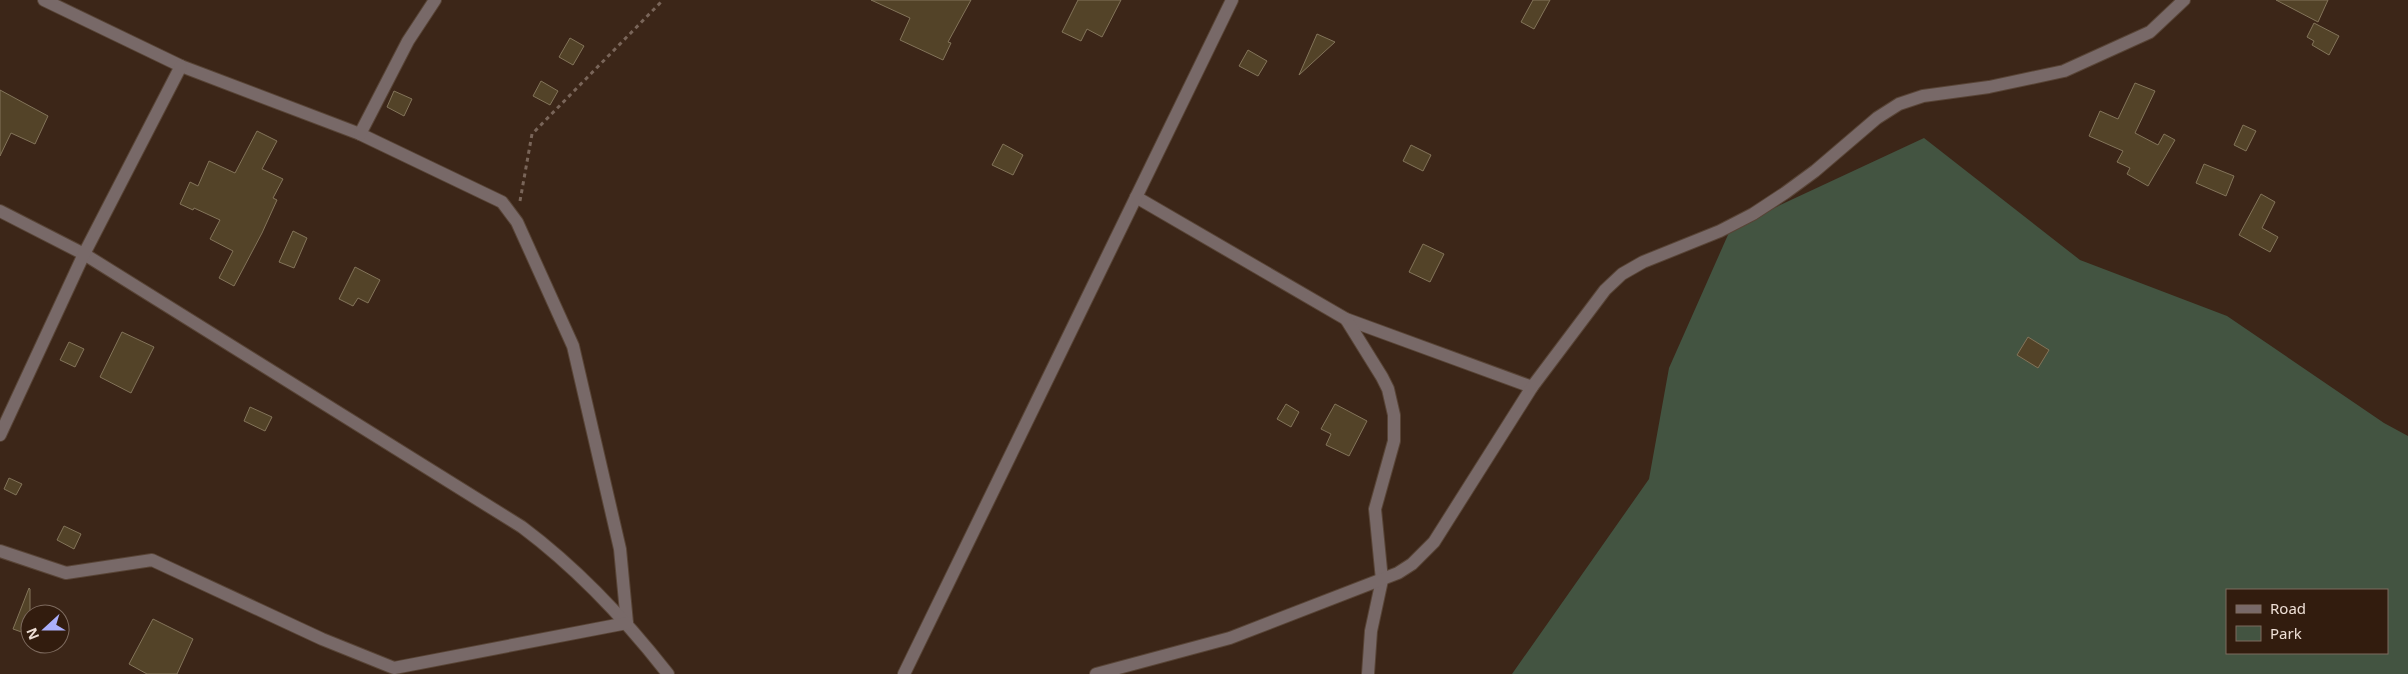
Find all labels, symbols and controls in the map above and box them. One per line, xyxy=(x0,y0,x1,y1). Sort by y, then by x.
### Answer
legend xyxy=(2226,589,2388,654)
text: Road xyxy=(2270,598,2306,618)
north arrow xyxy=(20,604,70,654)
text: Park xyxy=(2270,623,2302,643)
text: N xyxy=(21,625,43,643)

